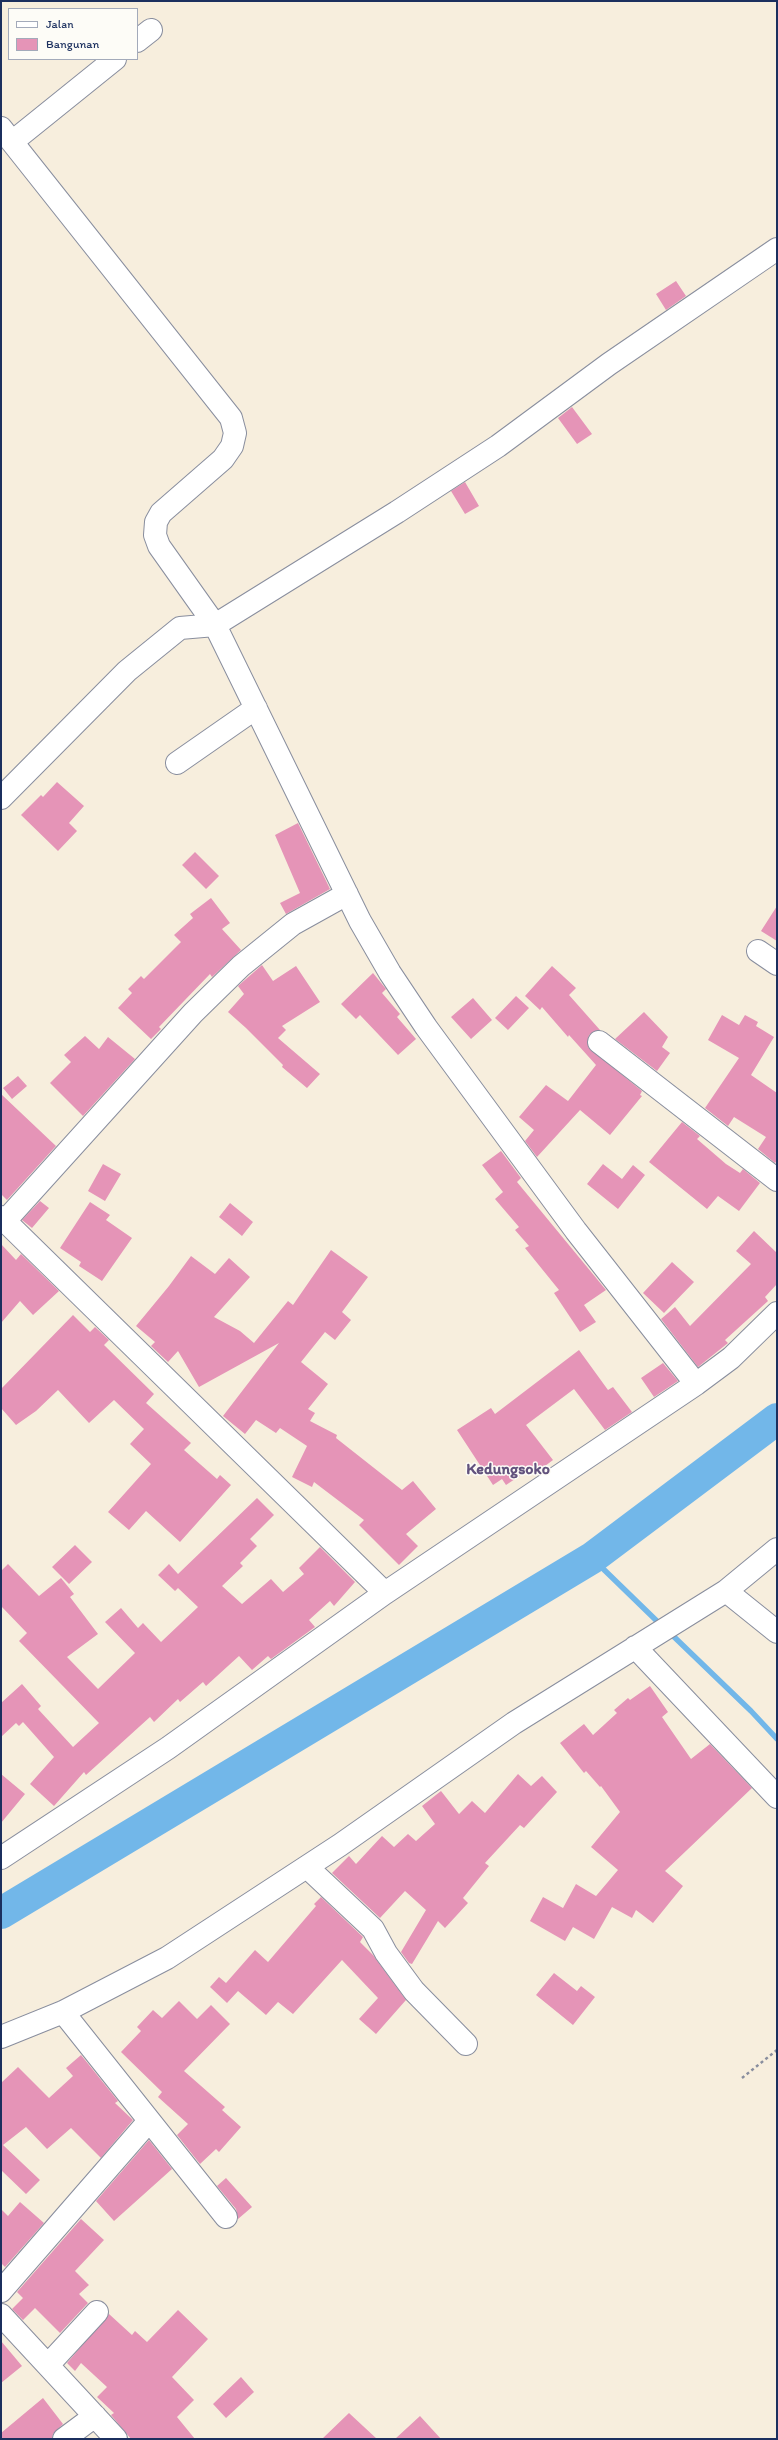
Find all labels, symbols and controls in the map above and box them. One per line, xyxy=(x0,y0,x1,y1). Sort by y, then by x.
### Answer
legend xyxy=(8,8,138,60)
text: Jalan xyxy=(46,17,74,31)
text: Bangunan xyxy=(46,37,99,51)
district label: Kedungsoko xyxy=(466,1460,550,1480)

